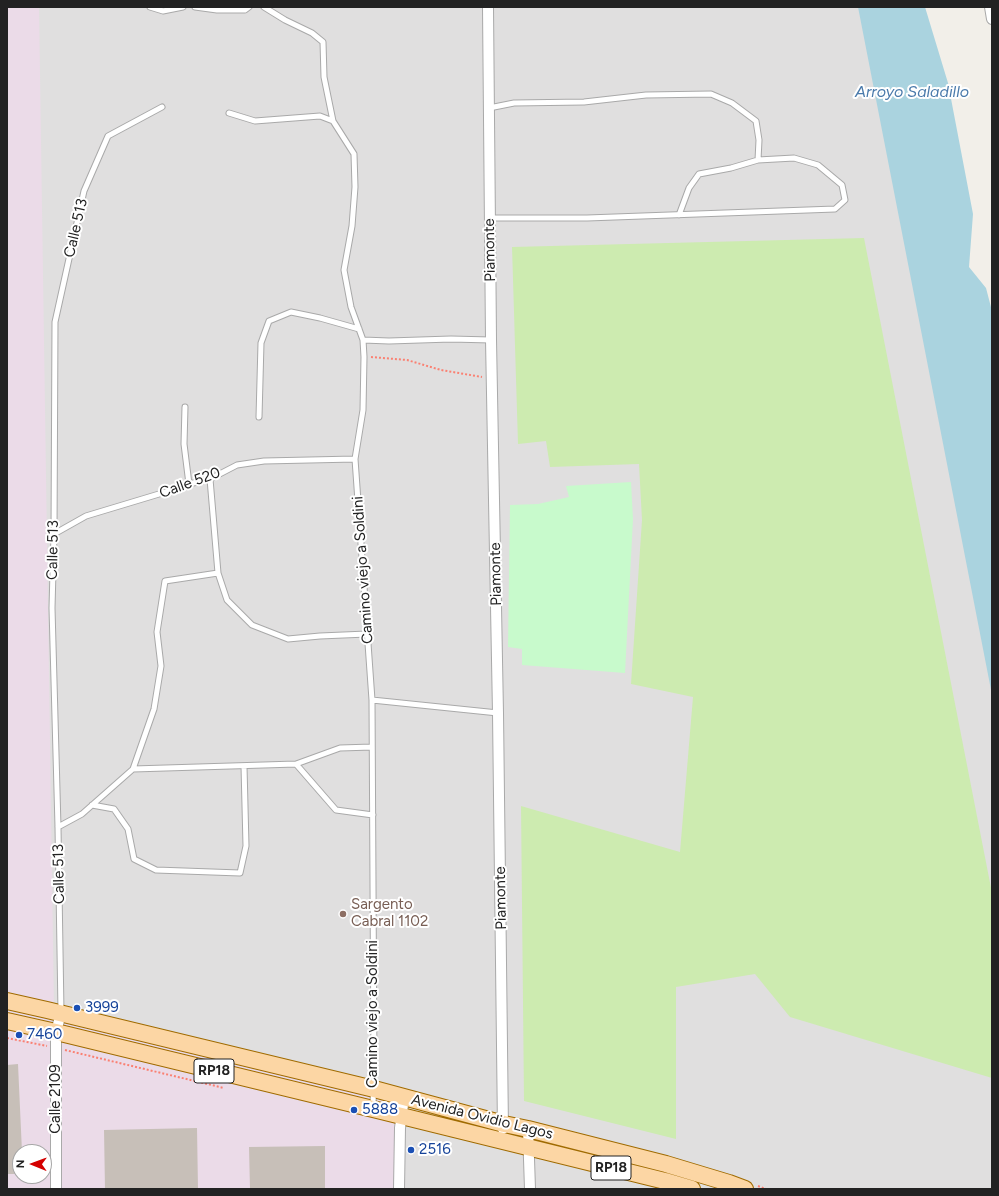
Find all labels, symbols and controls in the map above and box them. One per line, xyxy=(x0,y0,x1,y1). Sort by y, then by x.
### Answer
water label: Arroyo Saladillo xyxy=(855,82,969,102)
street label: Calle 513 xyxy=(60,197,92,259)
street label: Piamonte xyxy=(480,218,500,282)
street label: Calle 520 xyxy=(157,464,223,502)
street label: Camino viejo a Soldini xyxy=(349,496,377,644)
street label: Calle 513 xyxy=(43,520,63,580)
street label: Piamonte xyxy=(486,542,506,606)
street label: Calle 513 xyxy=(49,844,69,904)
street label: Piamonte xyxy=(491,866,511,930)
place label: Sargento Cabral 1102 xyxy=(351,896,428,931)
marker: Sargento Cabral 1102 xyxy=(338,909,348,919)
street label: Camino viejo a Soldini xyxy=(364,940,382,1088)
place label: 3999 xyxy=(85,999,119,1017)
marker: 3999 xyxy=(72,1003,82,1013)
place label: 7460 xyxy=(27,1026,62,1044)
marker: 7460 xyxy=(14,1030,24,1040)
road number: RP18 xyxy=(194,1059,234,1083)
street label: Calle 2109 xyxy=(47,1064,65,1134)
street label: Avenida Ovidio Lagos xyxy=(409,1091,555,1143)
place label: 5888 xyxy=(362,1101,398,1119)
marker: 5888 xyxy=(349,1105,359,1115)
place label: 2516 xyxy=(419,1141,451,1159)
north arrow xyxy=(12,1144,52,1184)
marker: 2516 xyxy=(406,1145,416,1155)
road number: RP18 xyxy=(591,1156,631,1180)
text: N xyxy=(14,1159,27,1168)

